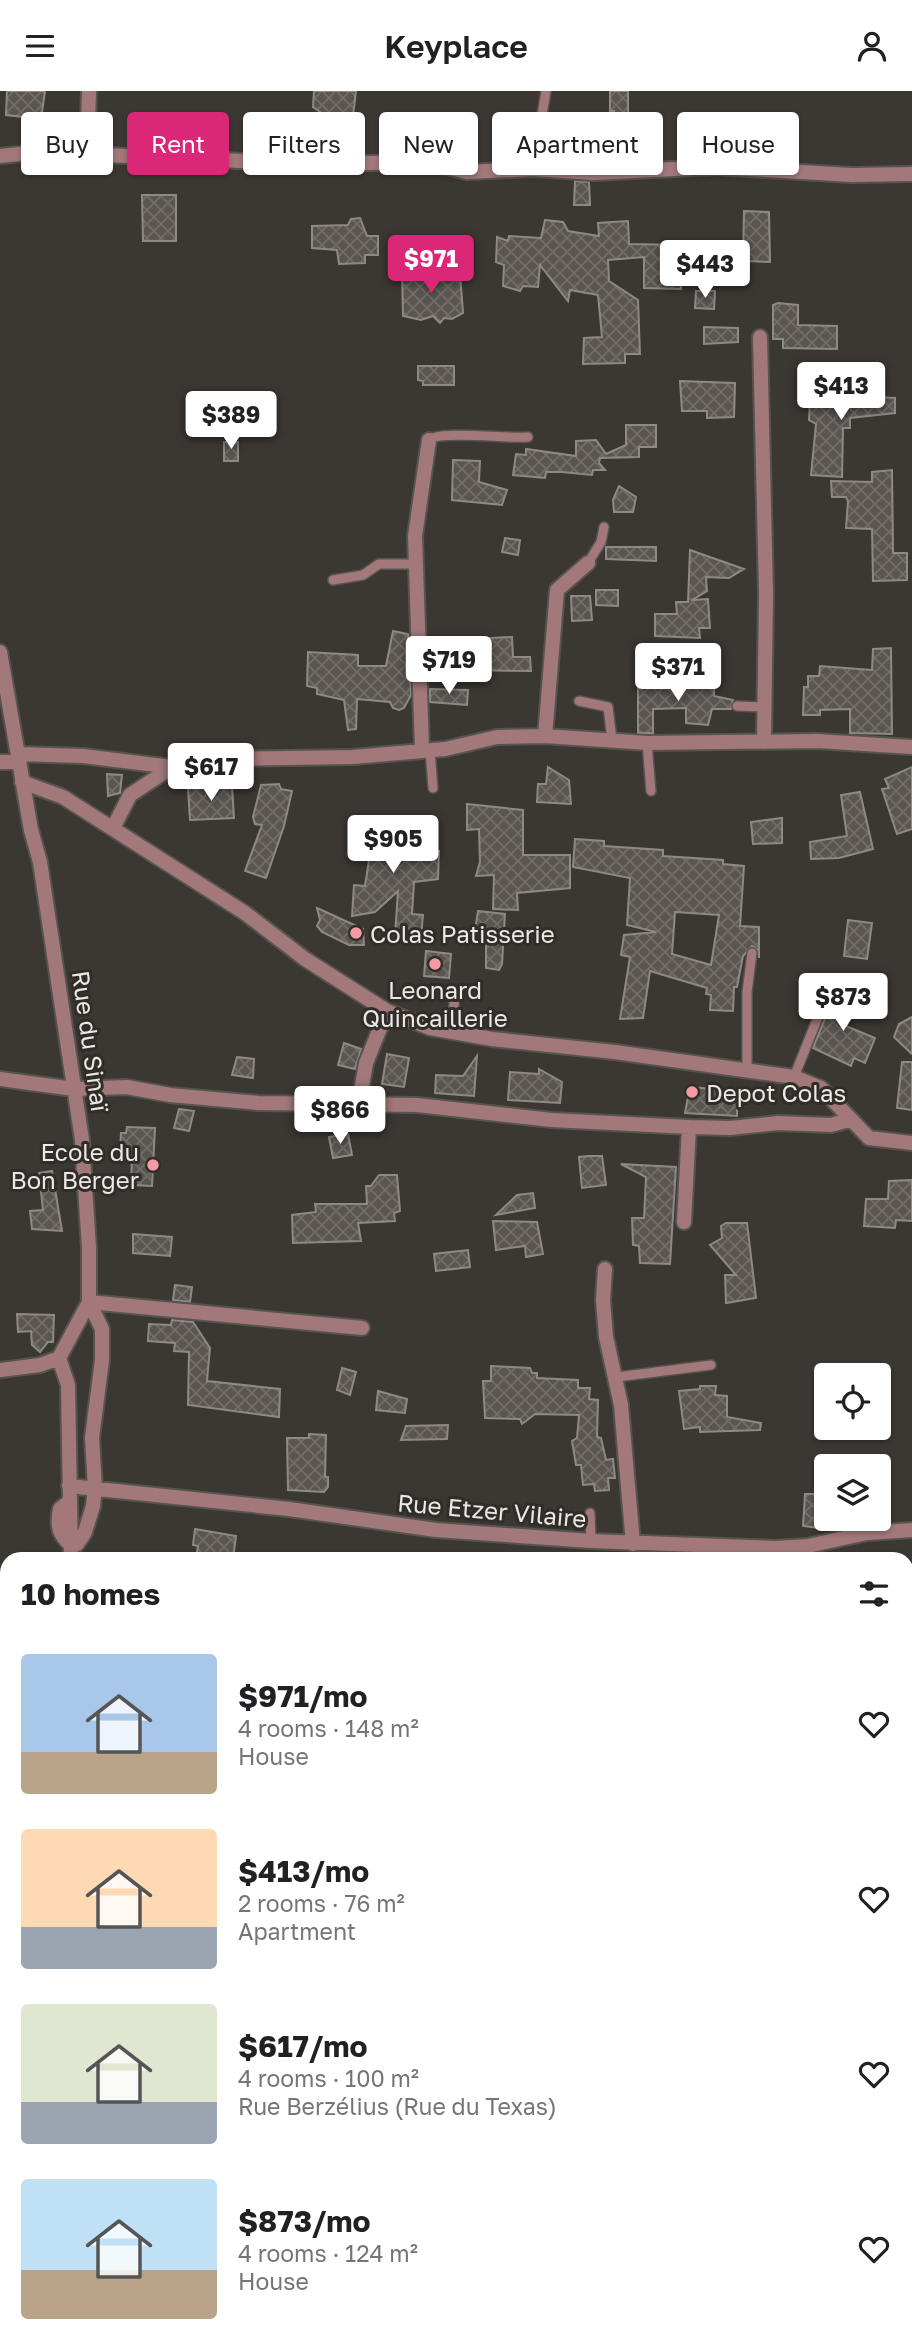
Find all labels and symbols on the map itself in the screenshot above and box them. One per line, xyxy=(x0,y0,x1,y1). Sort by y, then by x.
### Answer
pin: $971 xyxy=(390,235,472,295)
pin: $443 xyxy=(664,241,746,300)
pin: $413 xyxy=(800,363,882,422)
pin: $389 xyxy=(190,391,272,451)
pin: $719 xyxy=(408,637,490,696)
pin: $371 xyxy=(637,643,719,703)
pin: $617 xyxy=(170,743,252,803)
pin: $905 xyxy=(352,815,434,875)
place label: Colas Patisserie xyxy=(370,919,555,948)
marker: Colas Patisserie xyxy=(348,925,364,941)
marker: Leonard Quincaillerie xyxy=(427,956,443,972)
street label: Rue du Sinaï xyxy=(67,969,115,1115)
pin: $873 xyxy=(802,974,884,1033)
place label: Leonard Quincaillerie xyxy=(362,975,508,1032)
place label: Depot Colas xyxy=(706,1078,846,1107)
marker: Depot Colas xyxy=(684,1084,700,1100)
pin: $866 xyxy=(299,1087,381,1146)
place label: Ecole du Bon Berger xyxy=(11,1137,139,1194)
marker: Ecole du Bon Berger xyxy=(145,1157,161,1173)
street label: Rue Etzer Vilaire xyxy=(396,1487,588,1533)

